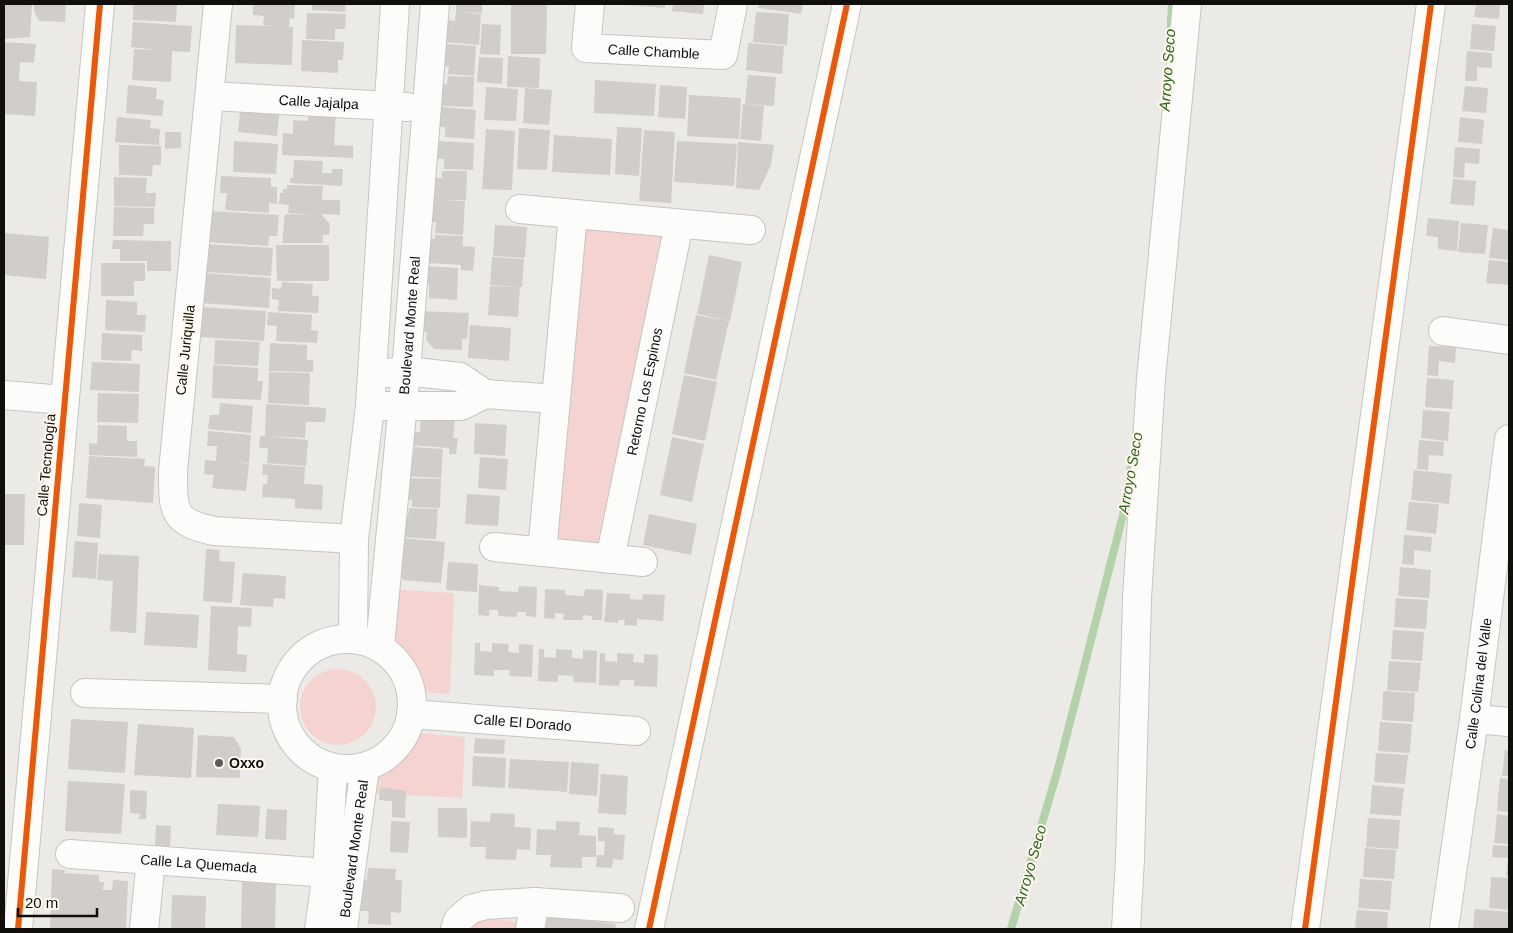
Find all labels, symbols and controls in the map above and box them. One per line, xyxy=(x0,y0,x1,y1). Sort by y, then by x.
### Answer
water label: Arroyo Seco xyxy=(1156,28,1178,113)
street label: Calle Chamble xyxy=(607,41,700,62)
street label: Calle Jajalpa xyxy=(278,92,360,112)
street label: Boulevard Monte Real xyxy=(396,256,423,395)
street label: Calle Juriquilla xyxy=(172,304,198,396)
street label: Retorno Los Espinos xyxy=(624,326,665,457)
street label: Calle Tecnología xyxy=(34,413,58,517)
water label: Arroyo Seco xyxy=(1114,431,1146,516)
street label: Calle Colina del Valle xyxy=(1462,617,1495,750)
street label: Calle El Dorado xyxy=(473,711,572,734)
place label: Oxxo xyxy=(229,755,264,771)
marker: Oxxo xyxy=(213,757,225,769)
street label: Boulevard Monte Real xyxy=(337,779,371,919)
water label: Arroyo Seco xyxy=(1010,823,1050,908)
street label: Calle La Quemada xyxy=(140,851,258,876)
scale bar xyxy=(18,886,96,918)
text: 20 m xyxy=(25,894,58,911)

